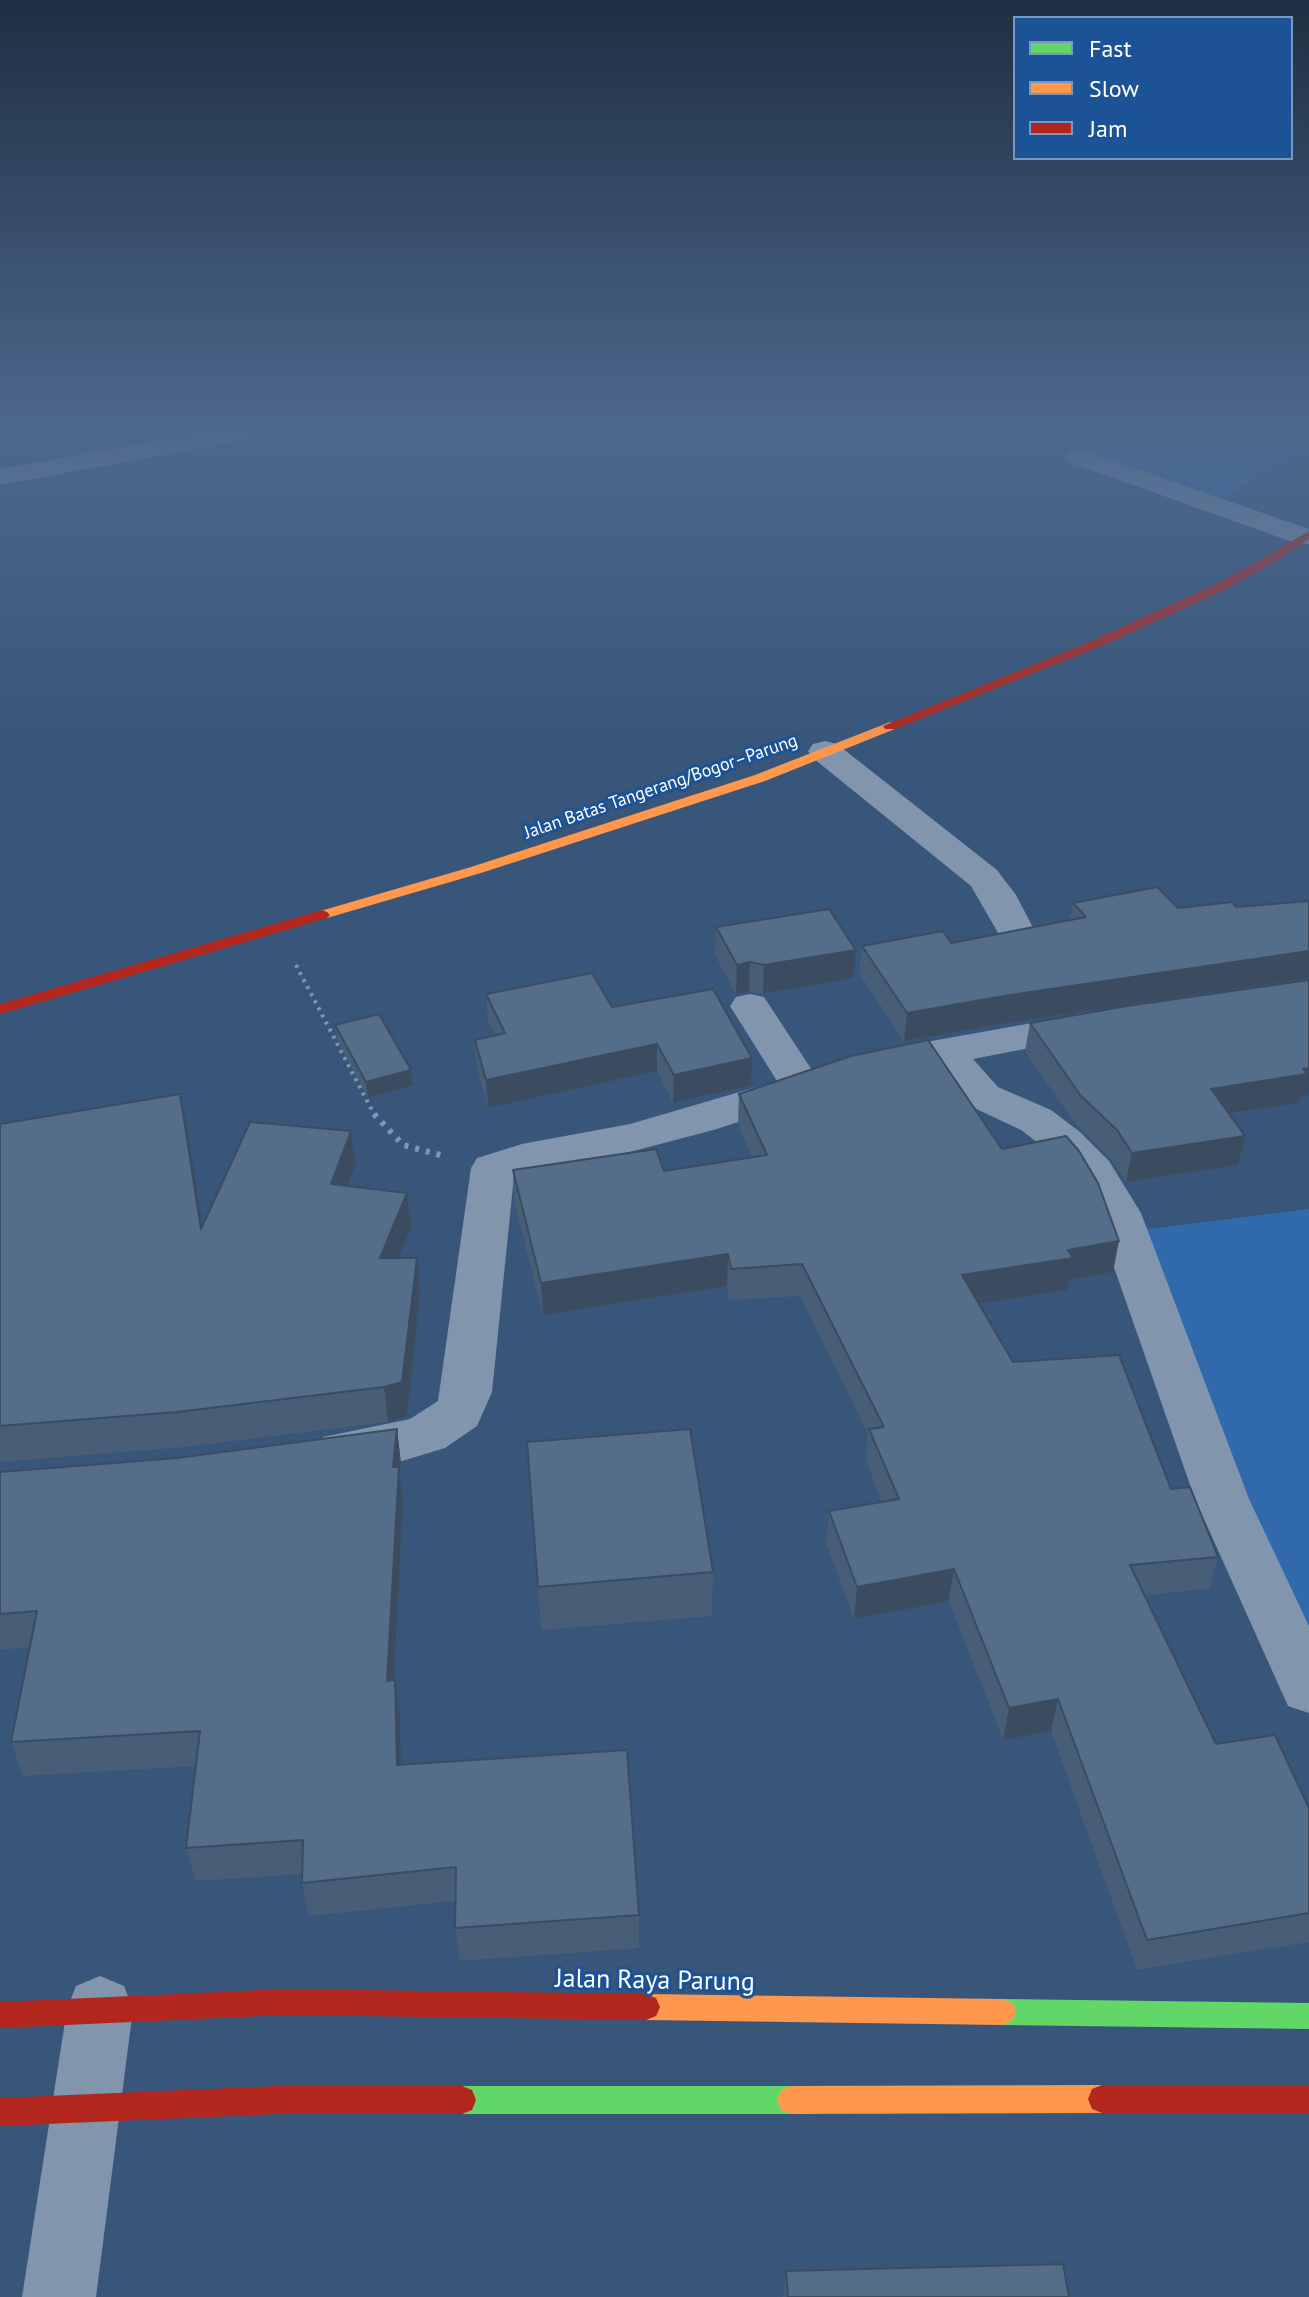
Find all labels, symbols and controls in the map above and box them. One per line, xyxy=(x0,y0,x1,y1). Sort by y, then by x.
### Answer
legend xyxy=(1013,16,1293,160)
text: Fast xyxy=(1089,33,1132,64)
text: Slow xyxy=(1089,73,1139,104)
text: Jam xyxy=(1089,113,1127,144)
street label: Jalan Batas Tangerang/Bogor–Parung xyxy=(521,730,801,844)
street label: Jalan Raya Parung xyxy=(555,1964,755,1998)

